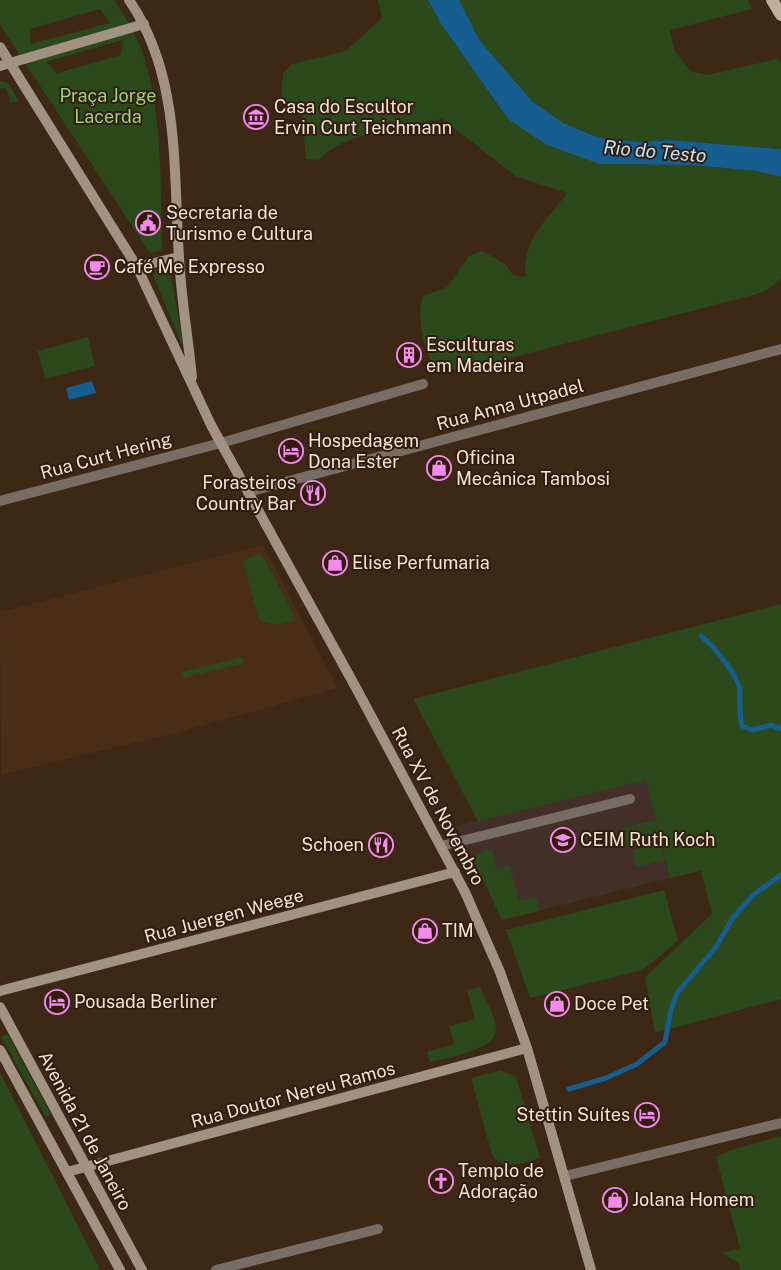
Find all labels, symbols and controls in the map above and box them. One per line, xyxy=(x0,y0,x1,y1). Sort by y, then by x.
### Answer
park label: Praça Jorge Lacerda xyxy=(59,85,157,127)
place label: Casa do Escultor Ervin Curt Teichmann xyxy=(274,96,452,138)
museum icon: Casa do Escultor Ervin Curt Teichmann xyxy=(243,104,269,130)
water label: Rio do Testo xyxy=(603,136,707,166)
place label: Secretaria de Turismo e Cultura xyxy=(166,202,313,244)
public building icon: Secretaria de Turismo e Cultura xyxy=(135,210,161,236)
cafe icon: Café Me Expresso xyxy=(84,254,110,280)
place label: Café Me Expresso xyxy=(114,256,265,277)
place label: Esculturas em Madeira xyxy=(426,334,524,376)
building icon: Esculturas em Madeira xyxy=(396,342,422,368)
street label: Rua Anna Utpadel xyxy=(434,375,586,434)
street label: Rua Curt Hering xyxy=(38,428,174,483)
place label: Hospedagem Dona Ester xyxy=(308,430,419,472)
hotel icon: Hospedagem Dona Ester xyxy=(278,438,304,464)
place label: Oficina Mecânica Tambosi xyxy=(456,447,610,489)
shop icon: Oficina Mecânica Tambosi xyxy=(426,455,452,481)
place label: Forasteiros Country Bar xyxy=(196,472,296,514)
restaurant icon: Forasteiros Country Bar xyxy=(300,480,326,506)
shop icon: Elise Perfumaria xyxy=(322,550,348,576)
place label: Elise Perfumaria xyxy=(352,552,490,573)
street label: Rua XV de Novembro xyxy=(388,723,489,889)
school or university icon: CEIM Ruth Koch xyxy=(550,827,576,853)
place label: CEIM Ruth Koch xyxy=(580,829,715,850)
restaurant icon: Schoen xyxy=(368,832,394,858)
place label: Schoen xyxy=(301,834,364,855)
street label: Rua Juergen Weege xyxy=(142,884,306,947)
shop icon: TIM xyxy=(412,918,438,944)
place label: TIM xyxy=(442,920,474,941)
hotel icon: Pousada Berliner xyxy=(44,989,70,1015)
place label: Pousada Berliner xyxy=(74,991,217,1012)
shop icon: Doce Pet xyxy=(544,991,570,1017)
place label: Doce Pet xyxy=(574,993,649,1014)
street label: Avenida 21 de Janeiro xyxy=(35,1048,136,1214)
street label: Rua Doutor Nereu Ramos xyxy=(188,1057,397,1132)
hotel icon: Stettin Suítes xyxy=(634,1102,660,1128)
place label: Stettin Suítes xyxy=(516,1104,630,1125)
place label: Templo de Adoração xyxy=(458,1160,544,1202)
church icon: Templo de Adoração xyxy=(428,1168,454,1194)
shop icon: Jolana Homem xyxy=(602,1187,628,1213)
place label: Jolana Homem xyxy=(632,1189,754,1210)

